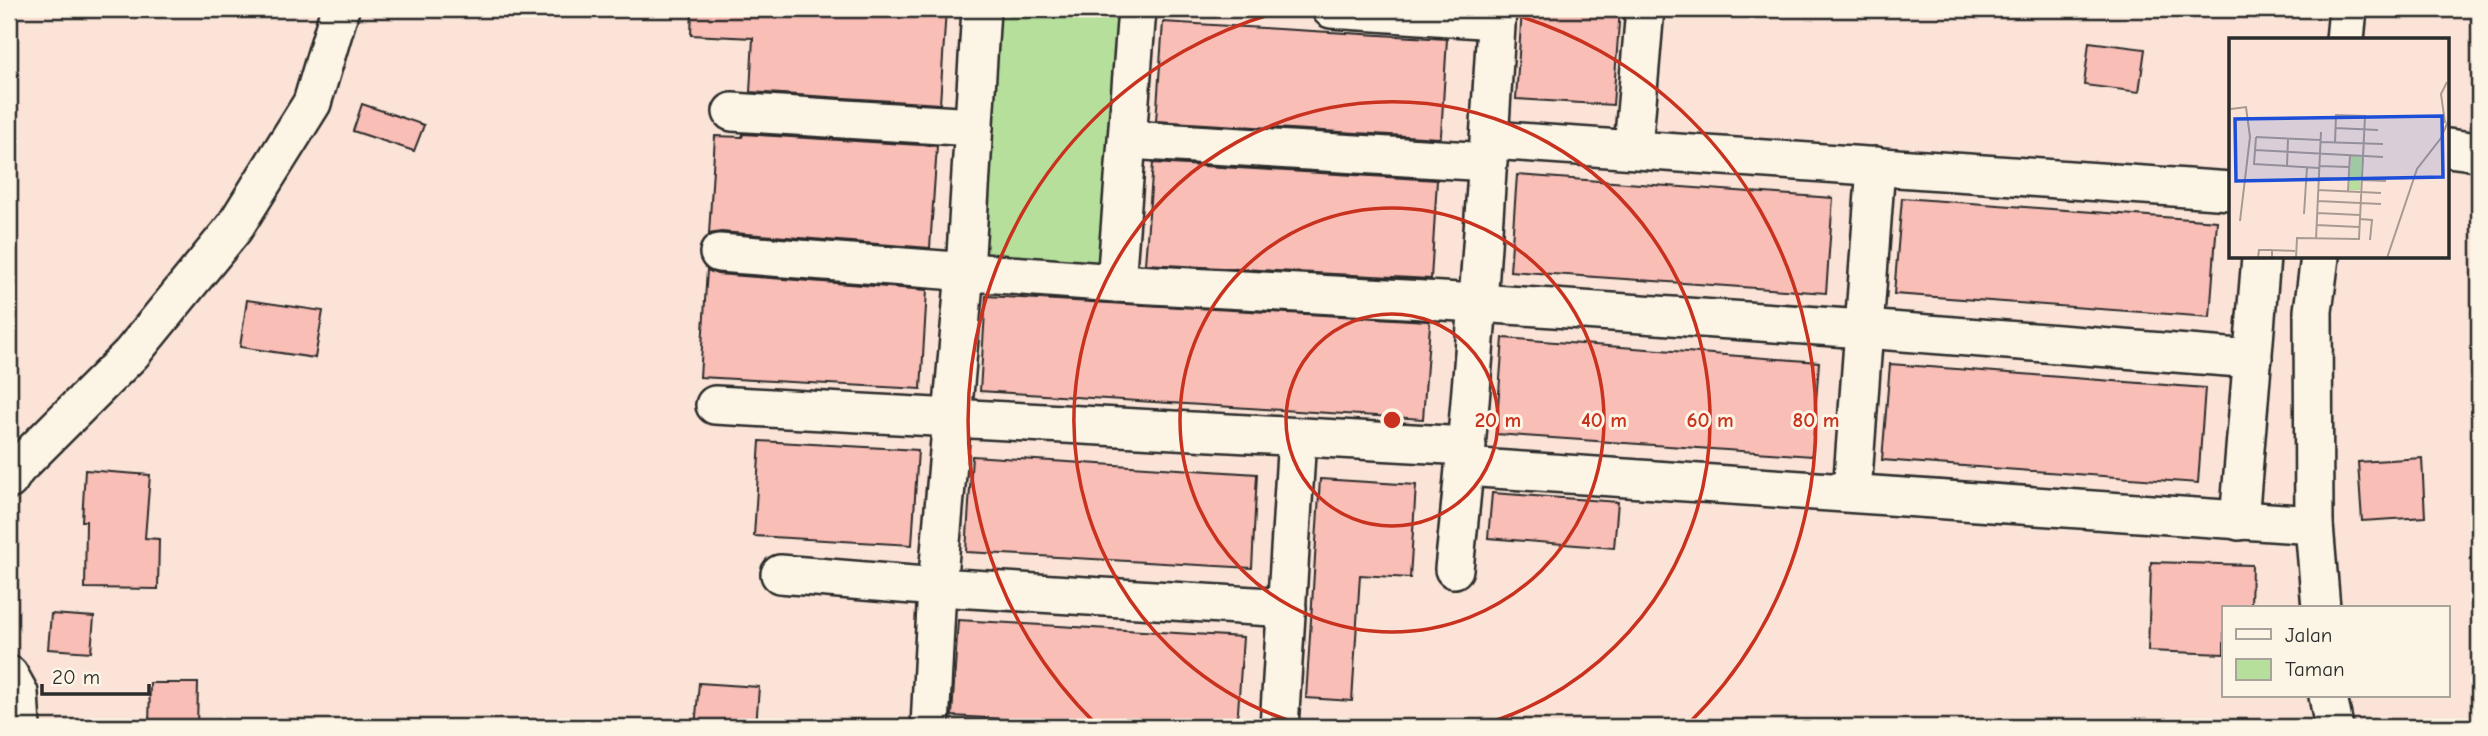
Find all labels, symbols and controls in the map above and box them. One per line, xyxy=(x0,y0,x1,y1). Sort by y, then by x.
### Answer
inset map xyxy=(2229,38,2450,259)
centre of rings xyxy=(1380,408,1404,432)
text: 20 m xyxy=(1475,408,1521,432)
text: 40 m xyxy=(1581,408,1627,432)
text: 60 m xyxy=(1686,408,1734,432)
text: 80 m xyxy=(1793,408,1839,432)
legend xyxy=(2222,606,2450,698)
text: Jalan xyxy=(2285,623,2332,647)
scale bar xyxy=(42,652,149,696)
text: Taman xyxy=(2285,657,2345,681)
text: 20 m xyxy=(52,665,100,689)

